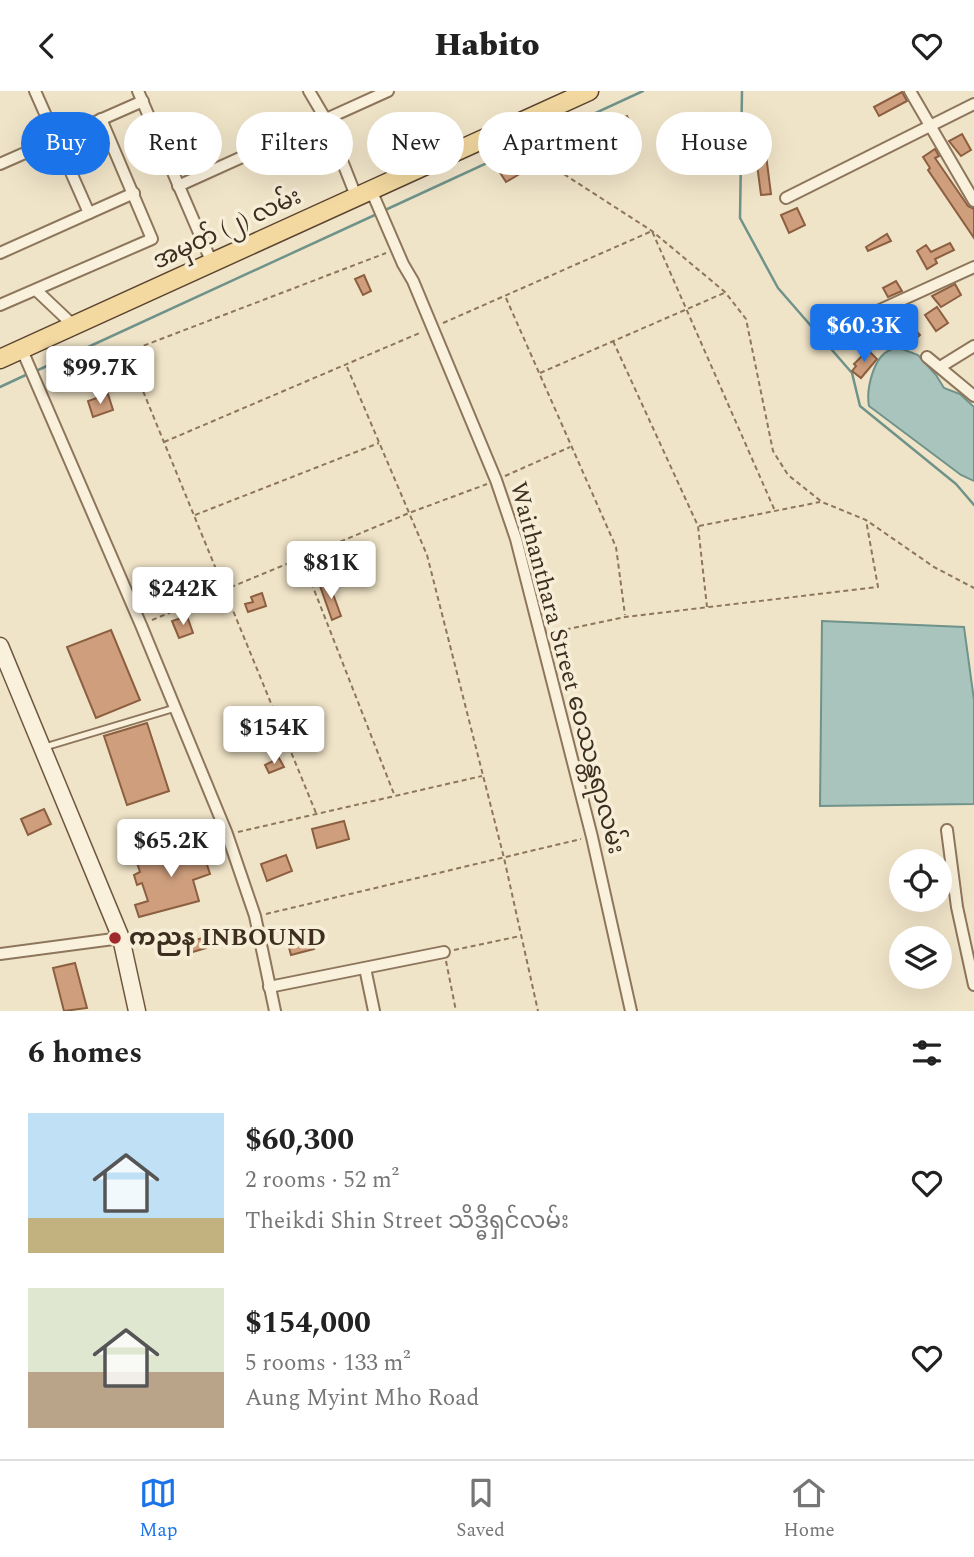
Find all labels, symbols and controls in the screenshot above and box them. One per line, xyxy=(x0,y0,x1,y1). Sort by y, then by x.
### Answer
text: Habito xyxy=(435,21,539,70)
icon: back xyxy=(28,27,66,65)
icon: heart xyxy=(908,27,946,65)
chip: Buy xyxy=(21,112,110,175)
chip: Rent xyxy=(124,112,222,175)
chip: Filters xyxy=(236,112,353,175)
chip: New xyxy=(367,112,464,175)
chip: Apartment xyxy=(478,112,642,175)
chip: House xyxy=(656,112,772,175)
street label: အမှတ် (၂) လမ်း xyxy=(147,179,307,279)
pin: $60.3K xyxy=(807,305,921,364)
text: $60.3K xyxy=(826,309,902,344)
pin: $99.7K xyxy=(43,347,157,406)
text: $99.7K xyxy=(62,351,138,386)
street label: Waithanthara Street ဝေဿန္တရာလမ်း xyxy=(500,478,634,858)
pin: $81K xyxy=(290,541,372,601)
text: $81K xyxy=(303,546,359,581)
pin: $242K xyxy=(134,567,232,627)
text: $242K xyxy=(148,572,218,607)
pin: $154K xyxy=(225,707,323,766)
text: $154K xyxy=(239,711,309,746)
pin: $65.2K xyxy=(114,819,228,879)
text: $65.2K xyxy=(133,824,209,859)
map controls xyxy=(889,849,952,989)
button: locate xyxy=(889,849,952,912)
place label: ကညန INBOUND xyxy=(129,920,326,956)
button: layers xyxy=(889,926,952,989)
marker: ကညန INBOUND xyxy=(107,930,123,946)
text: 6 homes xyxy=(28,1030,142,1076)
icon: filters xyxy=(908,1034,946,1072)
text: $60,300 xyxy=(245,1117,354,1163)
icon: home xyxy=(84,1141,168,1225)
text: 2 rooms · 52 m² xyxy=(245,1163,399,1198)
icon: heart xyxy=(908,1164,946,1202)
text: Theikdi Shin Street သိဒ္ဓိရှင်လမ်း xyxy=(245,1204,569,1239)
text: $154,000 xyxy=(245,1300,371,1346)
icon: home xyxy=(84,1316,168,1400)
icon: heart xyxy=(908,1339,946,1377)
text: 5 rooms · 133 m² xyxy=(245,1346,411,1381)
text: Aung Myint Mho Road xyxy=(245,1381,479,1416)
tab: Map xyxy=(139,1474,178,1545)
tab: Saved xyxy=(456,1474,505,1545)
tab: Home xyxy=(783,1474,835,1545)

